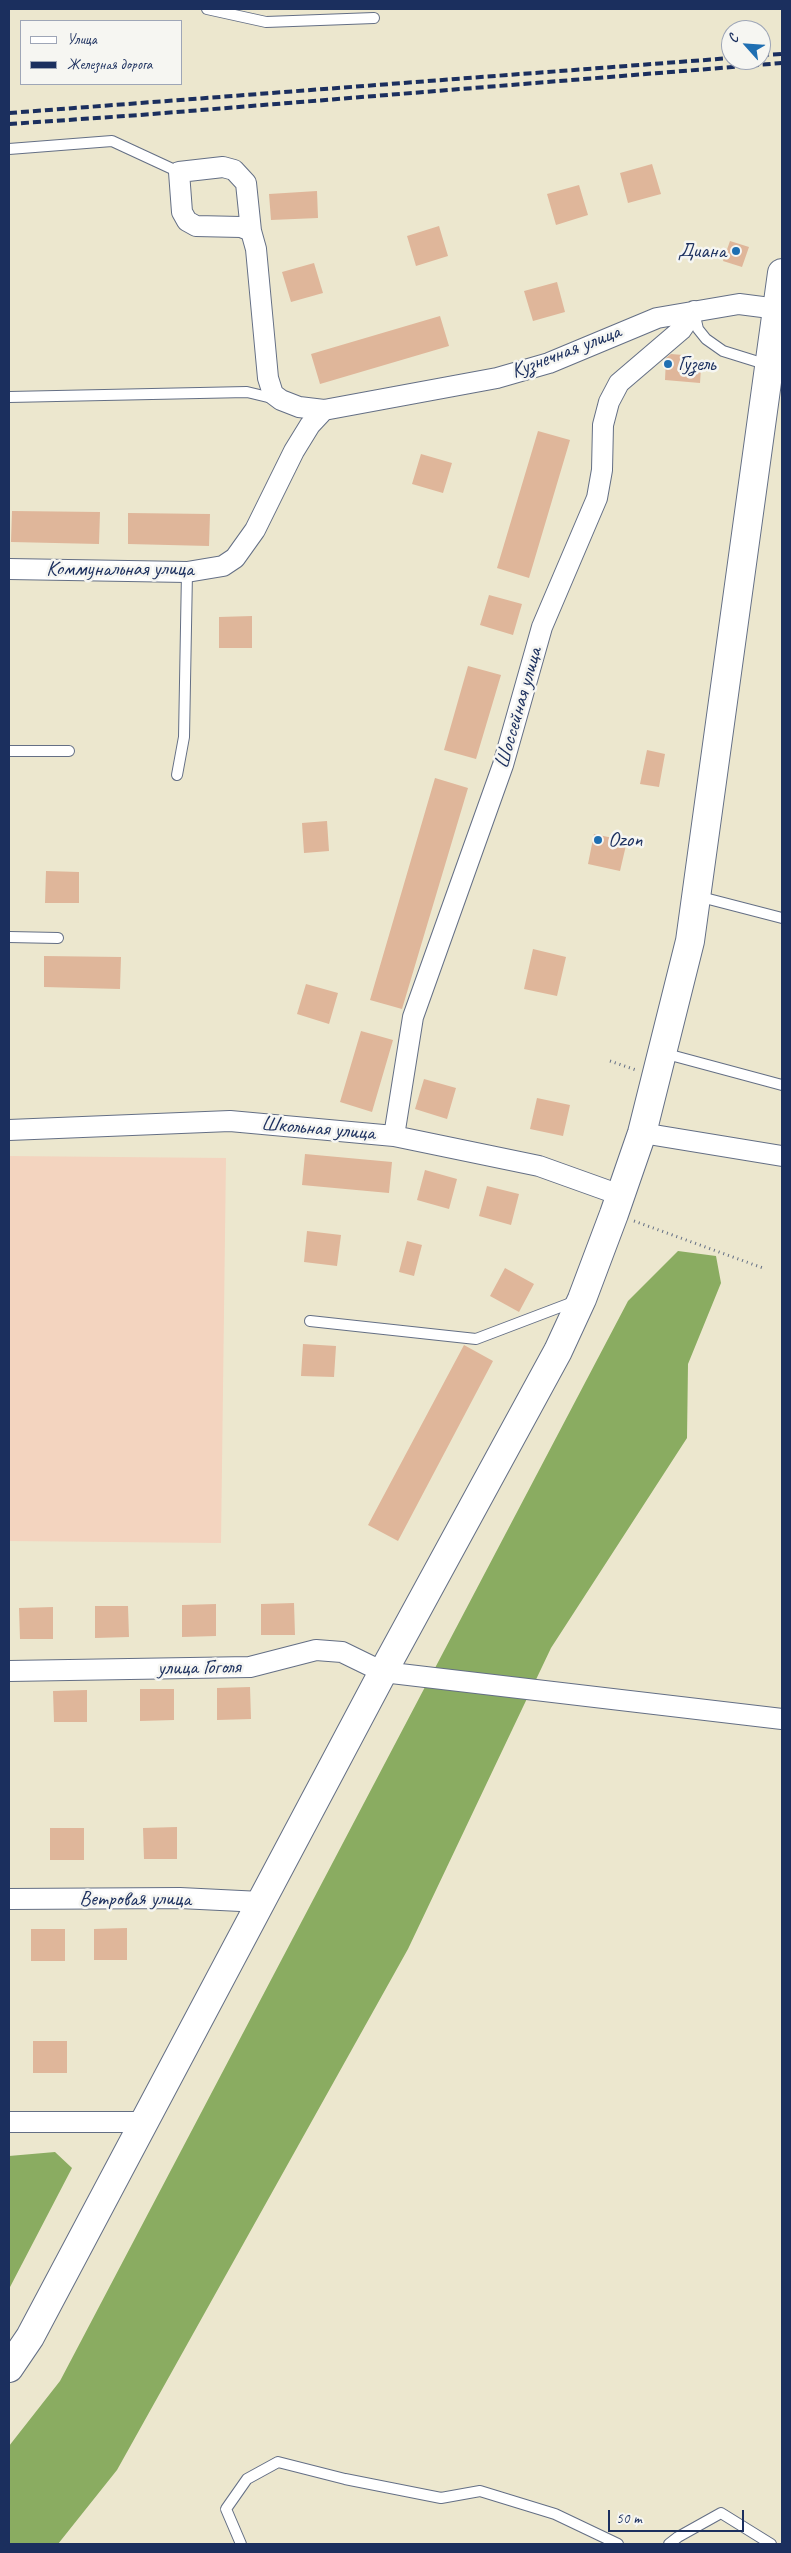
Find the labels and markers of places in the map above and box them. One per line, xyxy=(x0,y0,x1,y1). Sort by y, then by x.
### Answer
place label: Диана xyxy=(678,238,726,264)
marker: Диана xyxy=(730,245,742,257)
place label: Гузель xyxy=(678,351,715,377)
marker: Гузель xyxy=(662,358,674,370)
place label: Ozon xyxy=(608,827,643,853)
marker: Ozon xyxy=(592,834,604,846)

